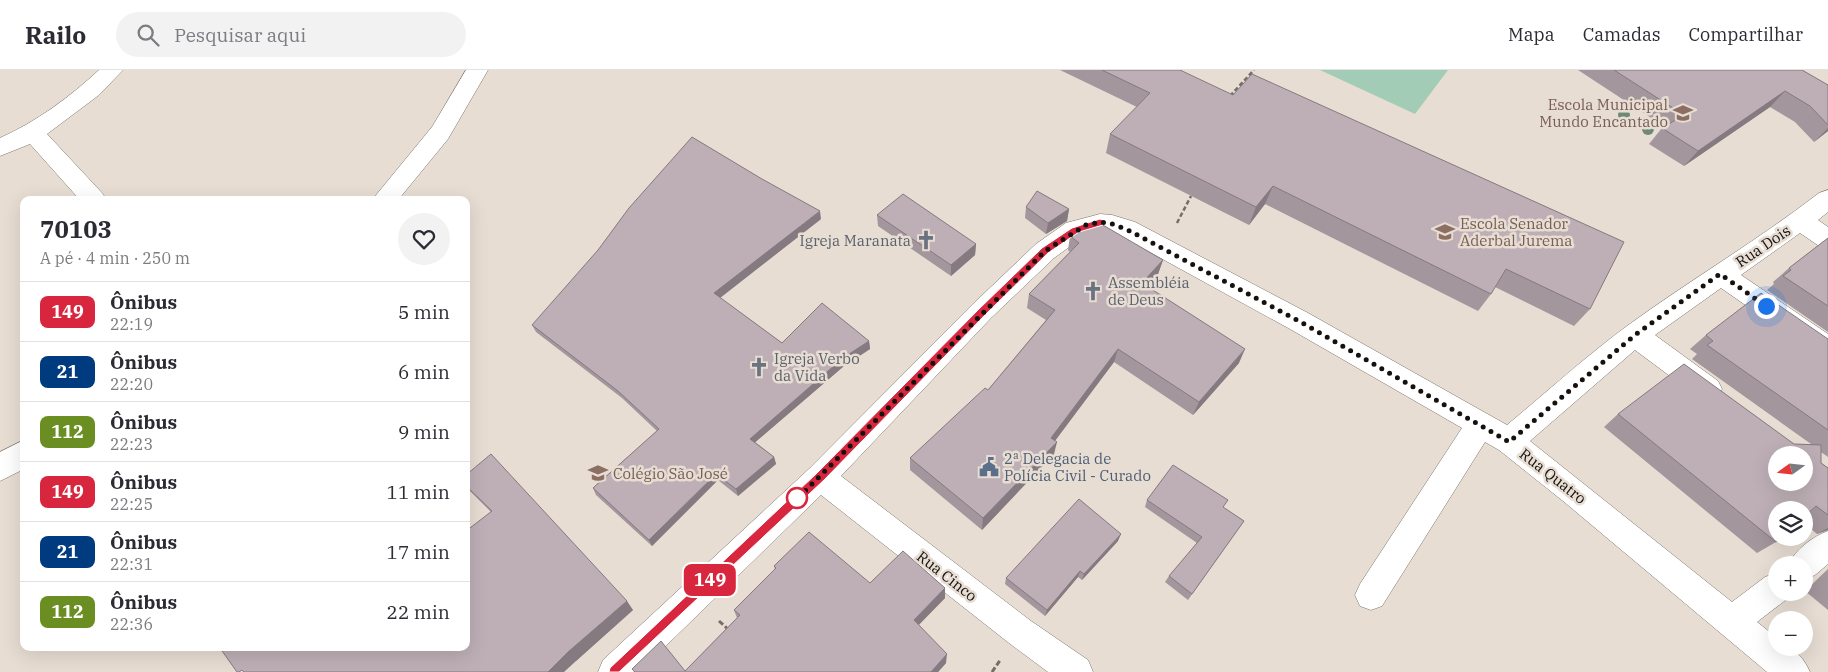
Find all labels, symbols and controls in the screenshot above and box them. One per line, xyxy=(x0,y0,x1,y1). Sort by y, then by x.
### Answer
search box xyxy=(116,12,466,57)
text: Railo xyxy=(25,19,86,51)
icon: search xyxy=(134,21,162,49)
text: Pesquisar aqui xyxy=(174,23,306,47)
text: Mapa xyxy=(1508,23,1555,46)
text: Camadas xyxy=(1583,23,1661,46)
text: Compartilhar xyxy=(1689,23,1803,46)
place label: Escola Municipal Mundo Encantado xyxy=(1539,95,1668,131)
school or university icon: Escola Municipal Mundo Encantado xyxy=(1672,102,1694,124)
text: 70103 xyxy=(40,213,112,245)
button: heart xyxy=(398,213,450,265)
place label: Escola Senador Aderbal Jurema xyxy=(1460,214,1573,250)
school or university icon: Escola Senador Aderbal Jurema xyxy=(1434,221,1456,243)
street label: Rua Dois xyxy=(1732,221,1794,271)
church icon: Igreja Maranata xyxy=(915,229,937,251)
place label: Igreja Maranata xyxy=(800,231,911,250)
text: A pé · 4 min · 250 m xyxy=(40,248,190,268)
place label: Assembléia de Deus xyxy=(1108,273,1190,309)
church icon: Assembléia de Deus xyxy=(1082,280,1104,302)
text: Ônibus xyxy=(110,290,177,314)
your location xyxy=(1754,294,1779,319)
text: 149 xyxy=(51,300,84,323)
text: 5 min xyxy=(398,300,450,324)
text: 22:19 xyxy=(110,314,153,334)
place label: Igreja Verbo da Vida xyxy=(774,349,860,385)
text: Ônibus xyxy=(110,350,177,374)
church icon: Igreja Verbo da Vida xyxy=(748,356,770,378)
text: 21 xyxy=(57,360,78,383)
text: 6 min xyxy=(398,360,450,384)
text: 22:20 xyxy=(110,374,153,394)
text: Ônibus xyxy=(110,410,177,434)
text: 112 xyxy=(51,420,84,443)
text: 9 min xyxy=(398,420,450,444)
text: 22:23 xyxy=(110,434,153,454)
street label: Rua Quatro xyxy=(1516,444,1590,508)
north arrow xyxy=(1768,446,1812,491)
map controls xyxy=(1768,446,1813,656)
place label: 2ª Delegacia de Polícia Civil - Curado xyxy=(1004,449,1151,485)
public building icon: 2ª Delegacia de Polícia Civil - Curado xyxy=(978,456,1000,478)
school or university icon: Colégio São José xyxy=(587,462,609,484)
place label: Colégio São José xyxy=(613,464,728,483)
text: Ônibus xyxy=(110,470,177,494)
text: 149 xyxy=(51,480,84,503)
text: 11 min xyxy=(387,480,450,504)
unlabelled marker xyxy=(786,487,808,509)
text: 22:25 xyxy=(110,494,153,514)
button: layers xyxy=(1768,501,1813,546)
text: Ônibus xyxy=(110,530,177,554)
text: 21 xyxy=(57,540,78,563)
text: 17 min xyxy=(387,540,450,564)
street label: Rua Cinco xyxy=(913,547,981,605)
text: 22:31 xyxy=(110,554,153,574)
button: + xyxy=(1768,556,1813,601)
line badge: 149 xyxy=(681,564,739,596)
text: 149 xyxy=(694,568,726,591)
text: Ônibus xyxy=(110,590,177,614)
text: 112 xyxy=(51,600,84,623)
text: 22 min xyxy=(387,600,450,624)
button: − xyxy=(1768,611,1813,656)
text: 22:36 xyxy=(110,614,153,634)

